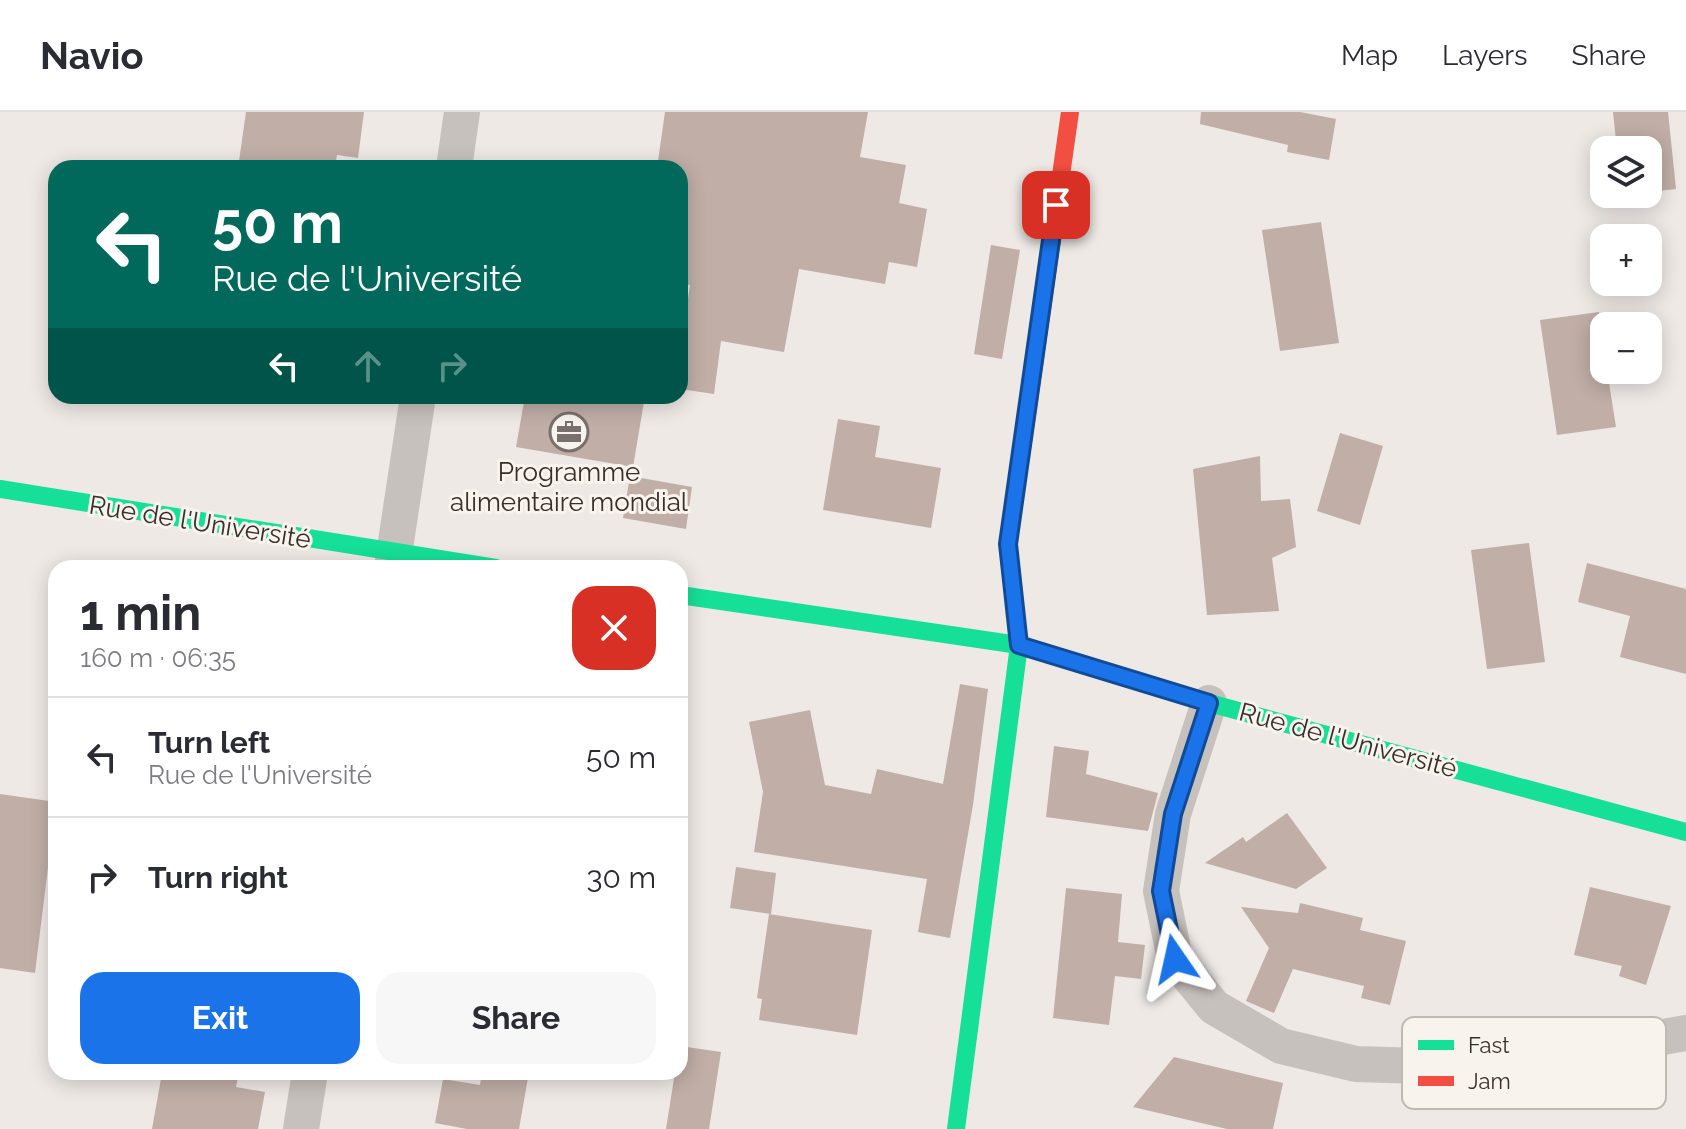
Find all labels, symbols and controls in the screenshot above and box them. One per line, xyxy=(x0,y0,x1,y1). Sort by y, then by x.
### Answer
text: Navio xyxy=(40,33,143,78)
text: Map xyxy=(1341,39,1398,72)
text: Layers xyxy=(1442,39,1528,72)
text: Share xyxy=(1572,39,1646,72)
map controls xyxy=(1590,136,1662,384)
button: layers xyxy=(1590,136,1662,208)
pin xyxy=(1022,171,1090,239)
icon: arrive xyxy=(1034,183,1078,227)
text: 50 m xyxy=(212,190,343,256)
icon: left xyxy=(80,192,184,296)
button: + xyxy=(1590,224,1662,296)
text: Rue de l'Université xyxy=(212,257,522,299)
button: − xyxy=(1590,312,1662,384)
icon: left xyxy=(262,344,306,388)
icon: ahead xyxy=(346,344,390,388)
icon: right xyxy=(430,344,474,388)
office icon: Programme alimentaire mondial xyxy=(548,411,590,453)
place label: Programme alimentaire mondial xyxy=(450,457,689,517)
street label: Rue de l'Université xyxy=(87,490,313,554)
text: 1 min xyxy=(80,585,201,641)
button: close xyxy=(572,586,656,670)
text: 160 m · 06:35 xyxy=(80,643,236,673)
street label: Rue de l'Université xyxy=(1236,697,1460,783)
text: Turn left xyxy=(148,725,270,760)
icon: left xyxy=(80,735,124,779)
text: 50 m xyxy=(586,740,656,775)
text: Rue de l'Université xyxy=(148,760,372,790)
icon: right xyxy=(80,855,124,899)
text: Turn right xyxy=(148,860,288,895)
text: 30 m xyxy=(586,860,656,895)
position arrow xyxy=(1133,917,1217,1001)
button: Exit xyxy=(80,972,360,1064)
button: Share xyxy=(376,972,656,1064)
legend xyxy=(1402,1017,1666,1109)
text: Fast xyxy=(1468,1032,1510,1058)
text: Jam xyxy=(1468,1068,1511,1094)

